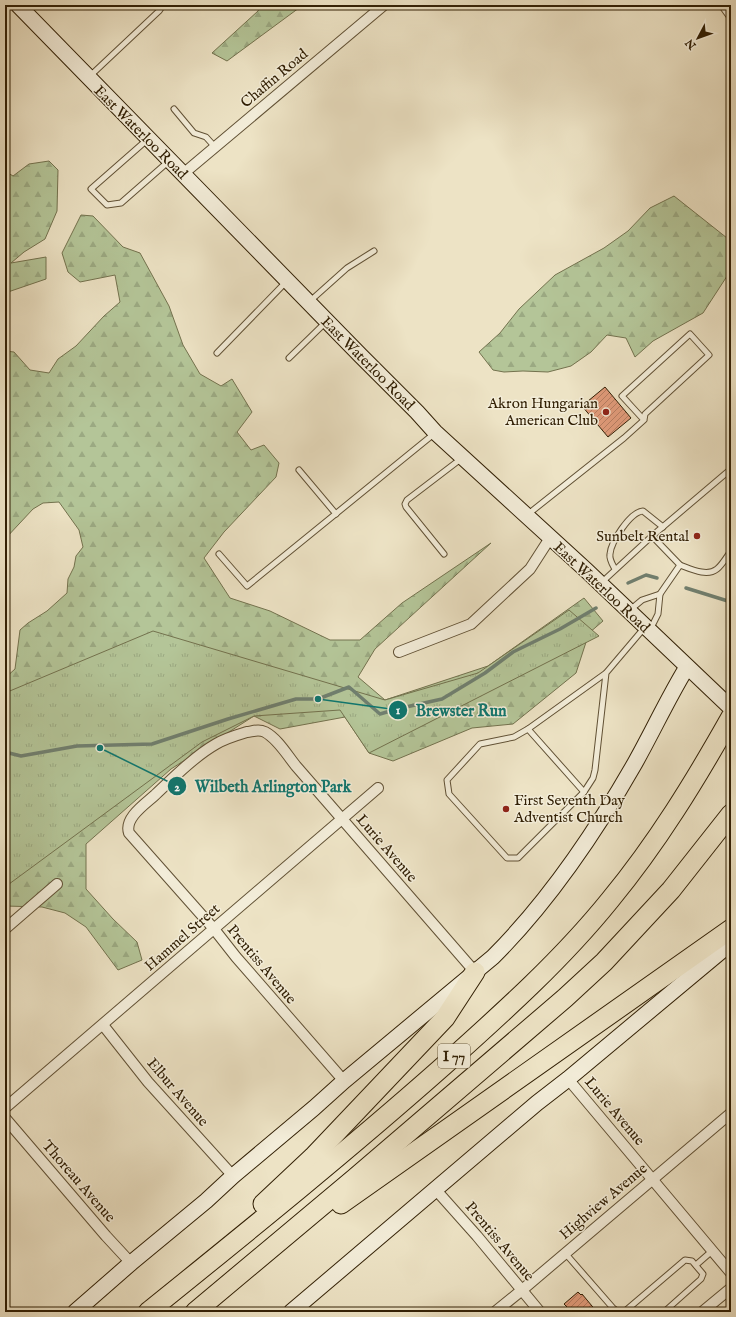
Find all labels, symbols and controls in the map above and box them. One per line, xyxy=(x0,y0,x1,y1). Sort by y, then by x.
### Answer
north arrow xyxy=(678,18,718,58)
text: N xyxy=(682,35,700,53)
street label: Chaffin Road xyxy=(237,44,313,112)
street label: East Waterloo Road xyxy=(90,81,192,184)
street label: East Waterloo Road xyxy=(317,312,419,415)
place label: Akron Hungarian American Club xyxy=(487,394,598,430)
marker: Akron Hungarian American Club xyxy=(601,407,611,417)
place label: Sunbelt Rental xyxy=(596,527,690,546)
marker: Sunbelt Rental xyxy=(692,531,702,541)
street label: East Waterloo Road xyxy=(549,538,655,638)
callout: Brewster Run xyxy=(388,696,515,724)
text: Brewster Run xyxy=(415,702,507,722)
text: 1 xyxy=(396,703,401,718)
callout: Wilbeth Arlington Park xyxy=(167,772,360,800)
text: Wilbeth Arlington Park xyxy=(194,778,352,798)
text: 2 xyxy=(174,780,180,795)
place label: First Seventh Day Adventist Church xyxy=(513,791,626,827)
marker: First Seventh Day Adventist Church xyxy=(501,804,511,814)
street label: Lurie Avenue xyxy=(352,810,421,886)
street label: Hammel Street xyxy=(141,899,224,975)
street label: Prentiss Avenue xyxy=(223,921,300,1008)
road number: I 77 xyxy=(438,1044,470,1068)
street label: Elbur Avenue xyxy=(143,1054,213,1131)
street label: Lurie Avenue xyxy=(580,1073,649,1150)
street label: Thoreau Avenue xyxy=(38,1136,120,1226)
street label: Highview Avenue xyxy=(555,1159,651,1244)
street label: Prentiss Avenue xyxy=(461,1198,538,1285)

